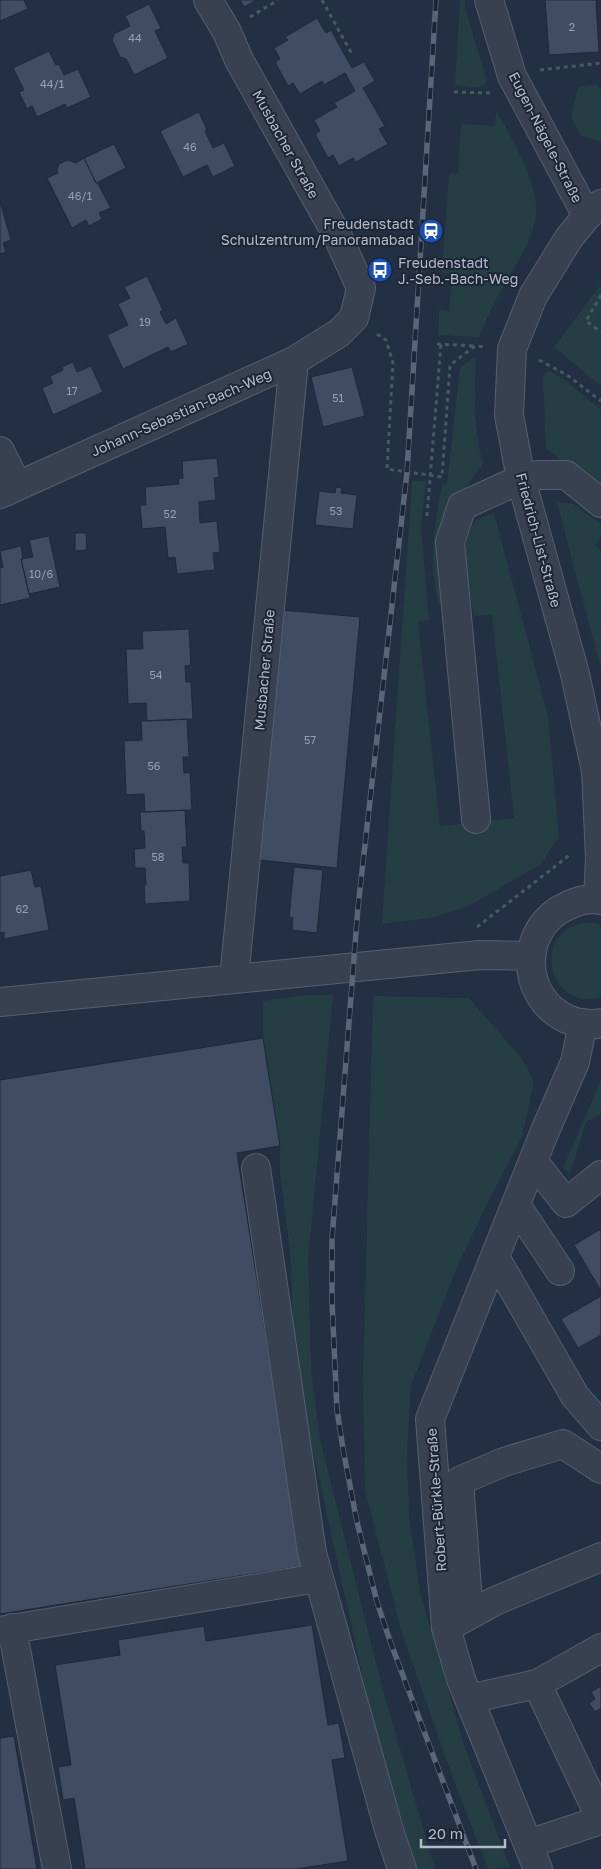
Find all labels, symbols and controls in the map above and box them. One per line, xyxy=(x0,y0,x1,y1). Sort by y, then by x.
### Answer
house number: 2 xyxy=(569,20,575,33)
house number: 44 xyxy=(128,31,142,44)
street label: Eugen-Nägele-Straße xyxy=(506,69,586,205)
house number: 44/1 xyxy=(40,77,64,90)
street label: Musbacher Straße xyxy=(249,87,323,201)
house number: 46 xyxy=(183,140,197,153)
house number: 46/1 xyxy=(68,189,92,202)
place label: Freudenstadt Schulzentrum/Panoramabad xyxy=(221,215,414,248)
station icon: Freudenstadt Schulzentrum/Panoramabad xyxy=(418,218,444,244)
place label: Freudenstadt J.-Seb.-Bach-Weg xyxy=(398,254,518,287)
bus stop icon: Freudenstadt J.-Seb.-Bach-Weg xyxy=(367,257,393,283)
house number: 19 xyxy=(139,315,151,328)
street label: Johann-Sebastian-Bach-Weg xyxy=(88,364,274,460)
house number: 17 xyxy=(66,384,78,397)
house number: 51 xyxy=(332,391,344,404)
street label: Friedrich-List-Straße xyxy=(513,471,565,609)
house number: 53 xyxy=(330,504,342,517)
house number: 52 xyxy=(164,507,176,520)
house number: 10/6 xyxy=(29,567,53,580)
street label: Musbacher Straße xyxy=(250,609,278,731)
house number: 54 xyxy=(149,668,163,681)
house number: 57 xyxy=(304,733,316,746)
house number: 56 xyxy=(147,759,161,772)
house number: 58 xyxy=(151,850,165,863)
house number: 62 xyxy=(15,902,29,915)
street label: Robert-Bürkle-Straße xyxy=(423,1428,449,1572)
scale bar xyxy=(421,1816,505,1848)
text: 20 m xyxy=(428,1824,463,1842)

